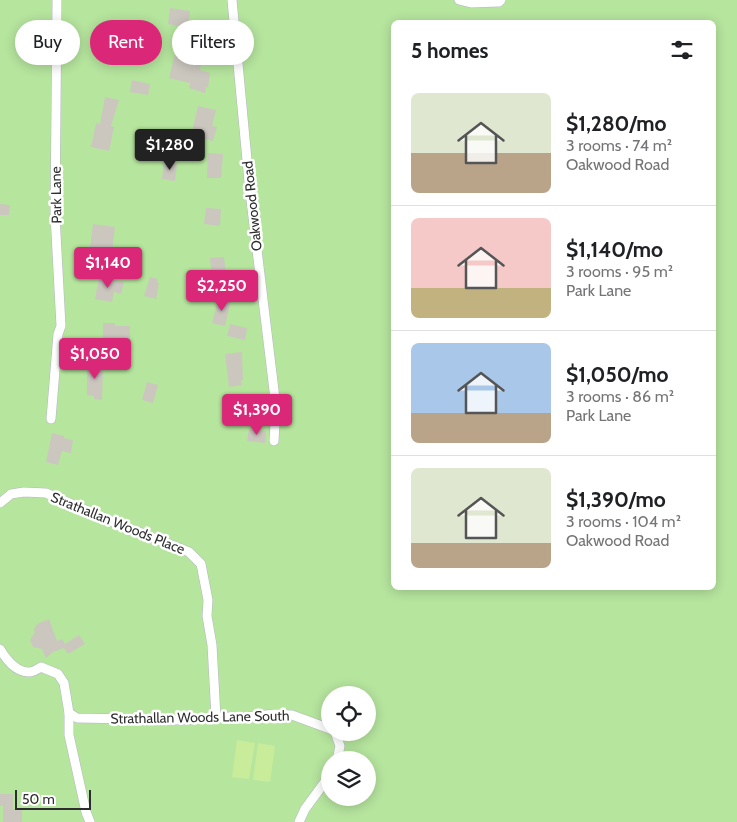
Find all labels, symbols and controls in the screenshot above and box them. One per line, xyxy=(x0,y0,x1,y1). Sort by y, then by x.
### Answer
chip: Buy xyxy=(15,20,80,65)
chip: Rent xyxy=(90,20,162,65)
chip: Filters xyxy=(172,20,254,65)
icon: filters xyxy=(668,36,696,64)
text: 5 homes xyxy=(411,38,489,63)
text: $1,280/mo xyxy=(566,111,666,136)
icon: home xyxy=(451,113,511,173)
pin: $1,280 xyxy=(129,128,211,171)
text: $1,280 xyxy=(146,135,194,154)
text: 3 rooms · 74 m² xyxy=(566,136,672,155)
text: Oakwood Road xyxy=(566,155,669,174)
street label: Oakwood Road xyxy=(238,160,266,252)
street label: Park Lane xyxy=(47,166,65,224)
text: $1,140/mo xyxy=(566,237,663,262)
icon: home xyxy=(451,238,511,298)
pin: $1,140 xyxy=(67,246,149,289)
text: $1,140 xyxy=(85,253,131,272)
text: 3 rooms · 95 m² xyxy=(566,262,673,281)
pin: $2,250 xyxy=(181,270,263,312)
text: $2,250 xyxy=(197,276,247,295)
text: Park Lane xyxy=(566,281,631,300)
pin: $1,050 xyxy=(54,338,136,380)
text: $1,050 xyxy=(70,344,120,363)
text: $1,050/mo xyxy=(566,362,668,387)
icon: home xyxy=(451,363,511,423)
text: 3 rooms · 86 m² xyxy=(566,387,674,406)
pin: $1,390 xyxy=(216,394,298,436)
text: $1,390 xyxy=(233,400,281,419)
text: Park Lane xyxy=(566,406,631,425)
text: $1,390/mo xyxy=(566,487,666,512)
street label: Strathallan Woods Place xyxy=(48,488,188,558)
icon: home xyxy=(451,488,511,548)
text: 3 rooms · 104 m² xyxy=(566,512,681,531)
text: Oakwood Road xyxy=(566,531,669,550)
map controls xyxy=(321,686,376,806)
button: locate xyxy=(321,686,376,741)
street label: Strathallan Woods Lane South xyxy=(110,706,290,728)
button: layers xyxy=(321,751,376,806)
scale bar xyxy=(15,787,91,810)
text: 50 m xyxy=(22,790,55,808)

